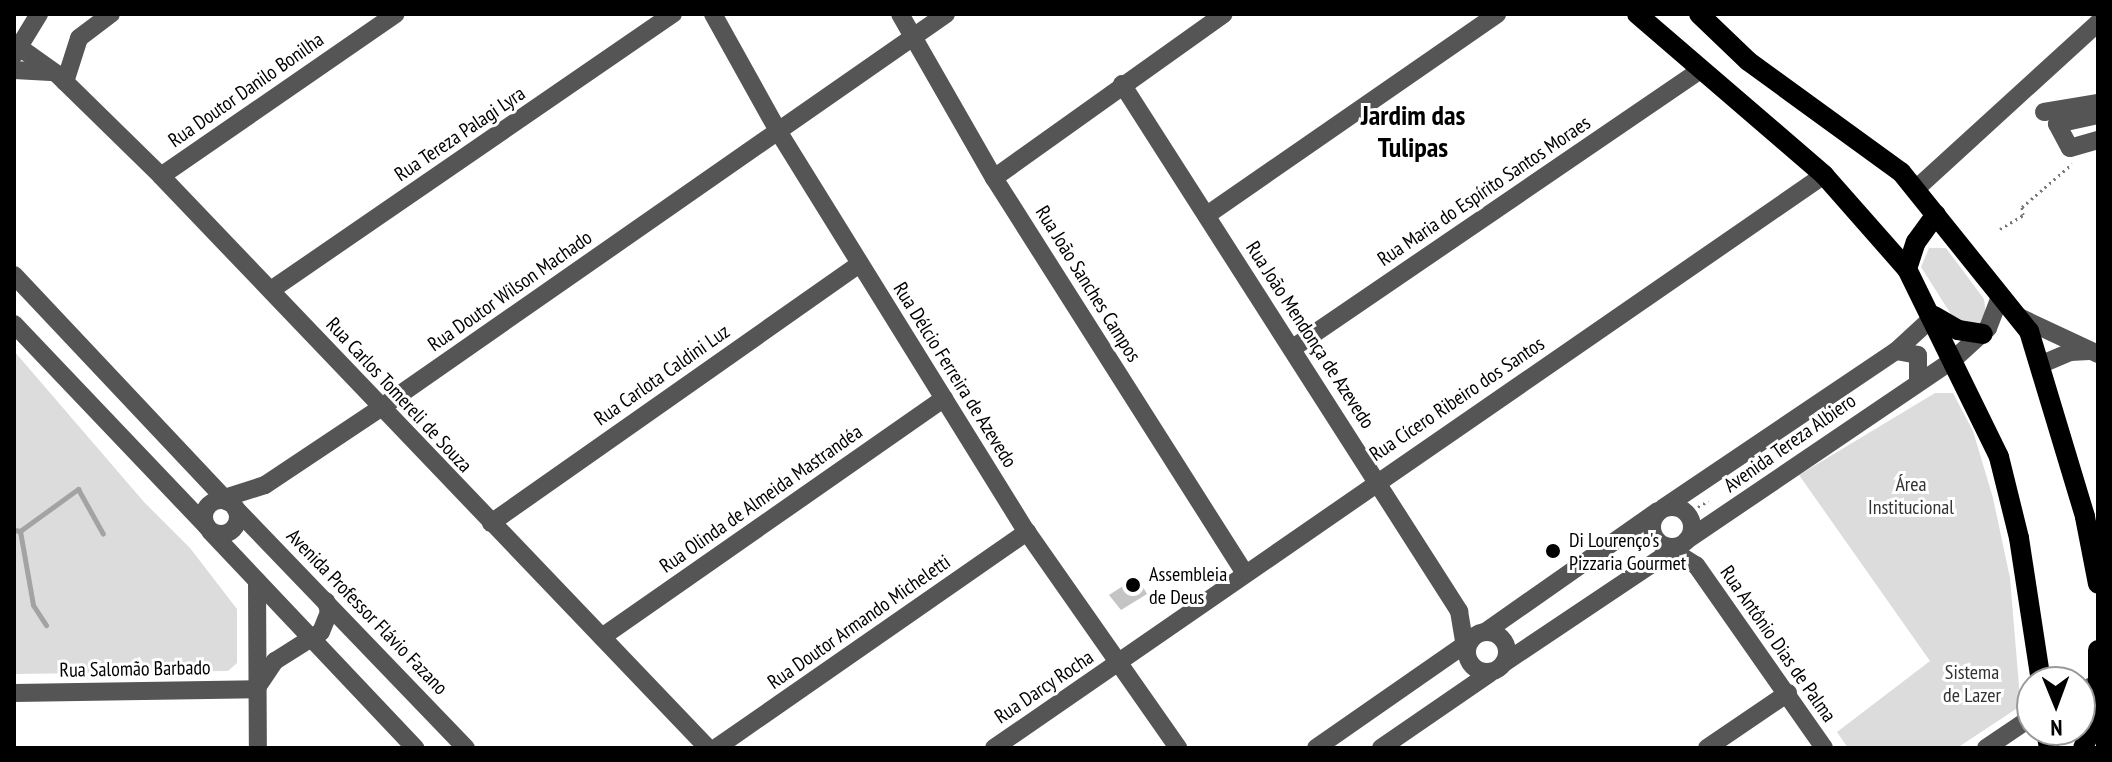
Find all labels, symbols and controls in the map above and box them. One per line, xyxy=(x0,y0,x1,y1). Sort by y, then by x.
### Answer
street label: Rua Doutor Danilo Bonilha xyxy=(164,27,328,153)
street label: Rua Tereza Palagi Lyra xyxy=(390,81,530,187)
district label: Jardim das Tulipas xyxy=(1361,98,1465,164)
street label: Rua Maria do Espírito Santos Moraes xyxy=(1373,111,1595,271)
street label: Rua João Sanches Campos xyxy=(1030,202,1146,366)
street label: Rua Doutor Wilson Machado xyxy=(423,225,597,357)
street label: Rua João Mendonça de Azevedo xyxy=(1240,237,1380,433)
street label: Rua Délcio Ferreira de Azevedo xyxy=(888,278,1022,472)
street label: Rua Carlos Tomereli de Souza xyxy=(321,313,477,477)
street label: Rua Carlota Caldini Luz xyxy=(590,319,734,431)
street label: Rua Cícero Ribeiro dos Santos xyxy=(1365,332,1549,466)
street label: Avenida Tereza Albiero xyxy=(1719,388,1861,498)
street label: Rua Olinda de Almeida Mastrandéa xyxy=(655,420,867,578)
park label: Área Institucional xyxy=(1868,473,1954,520)
street label: Avenida Professor Flávio Fazano xyxy=(282,524,452,700)
place label: Di Lourenço's Pizzaria Gourmet xyxy=(1569,528,1686,575)
marker: Di Lourenço's Pizzaria Gourmet xyxy=(1544,542,1562,560)
street label: Rua Doutor Armando Micheletti xyxy=(763,550,955,694)
street label: Rua Antônio Dias de Palma xyxy=(1715,561,1841,727)
place label: Assembleia de Deus xyxy=(1149,562,1227,609)
marker: Assembleia de Deus xyxy=(1124,576,1142,594)
street label: Rua Darcy Rocha xyxy=(990,645,1098,729)
street label: Rua Salomão Barbado xyxy=(59,656,211,682)
park label: Sistema de Lazer xyxy=(1943,661,2001,708)
north arrow xyxy=(2016,666,2096,746)
text: N xyxy=(2050,714,2063,742)

